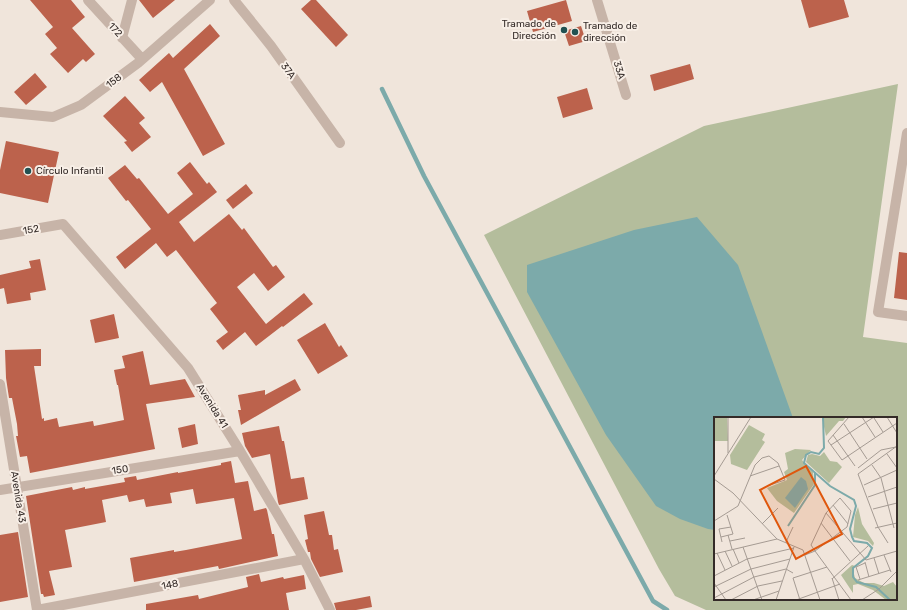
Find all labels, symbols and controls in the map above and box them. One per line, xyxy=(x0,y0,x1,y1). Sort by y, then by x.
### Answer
place label: Tramado de Dirección xyxy=(502,18,556,42)
street label: 172 xyxy=(105,20,125,40)
place label: Tramado de dirección xyxy=(583,20,638,44)
marker: Tramado de Dirección xyxy=(559,25,569,35)
marker: Tramado de dirección xyxy=(570,27,580,37)
street label: 33A xyxy=(611,59,628,81)
street label: 37A xyxy=(278,60,298,82)
street label: 158 xyxy=(104,71,124,91)
place label: Círculo Infantil xyxy=(36,165,104,177)
marker: Círculo Infantil xyxy=(23,166,33,176)
street label: 152 xyxy=(22,223,40,237)
street label: Avenida 41 xyxy=(194,382,230,430)
inset map xyxy=(714,417,897,600)
street label: 150 xyxy=(111,463,129,477)
street label: Avenida 43 xyxy=(8,470,28,524)
street label: 148 xyxy=(161,578,179,592)

